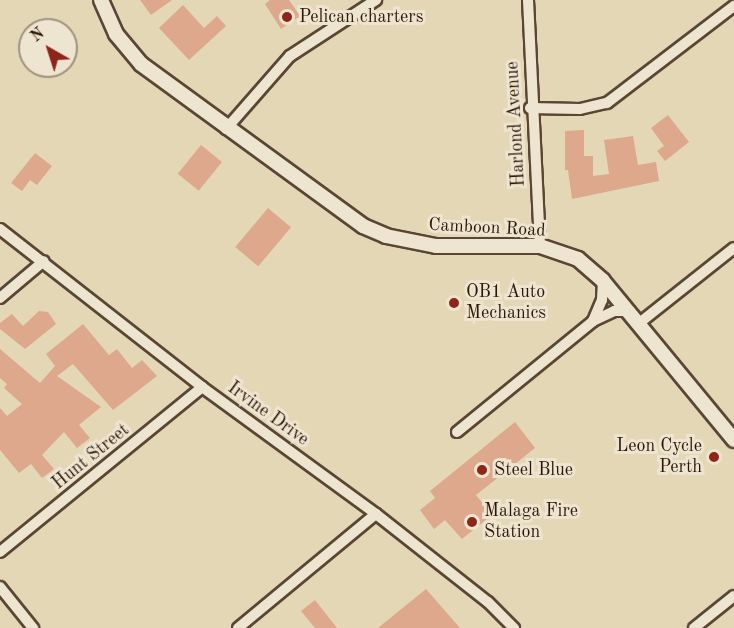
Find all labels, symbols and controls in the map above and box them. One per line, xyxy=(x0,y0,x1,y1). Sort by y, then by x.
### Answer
place label: Pelican charters xyxy=(299,6,423,28)
marker: Pelican charters xyxy=(280,10,294,24)
north arrow xyxy=(18,18,78,78)
text: N xyxy=(28,26,48,46)
street label: Harlond Avenue xyxy=(502,61,530,187)
street label: Camboon Road xyxy=(428,214,546,242)
place label: OB1 Auto Mechanics xyxy=(466,282,546,324)
marker: OB1 Auto Mechanics xyxy=(447,296,461,310)
street label: Irvine Drive xyxy=(223,377,313,451)
street label: Hunt Street xyxy=(48,419,134,495)
place label: Leon Cycle Perth xyxy=(616,436,702,478)
marker: Leon Cycle Perth xyxy=(707,450,721,464)
place label: Steel Blue xyxy=(494,459,573,481)
marker: Steel Blue xyxy=(475,463,489,477)
place label: Malaga Fire Station xyxy=(484,501,578,544)
marker: Malaga Fire Station xyxy=(465,515,479,529)

